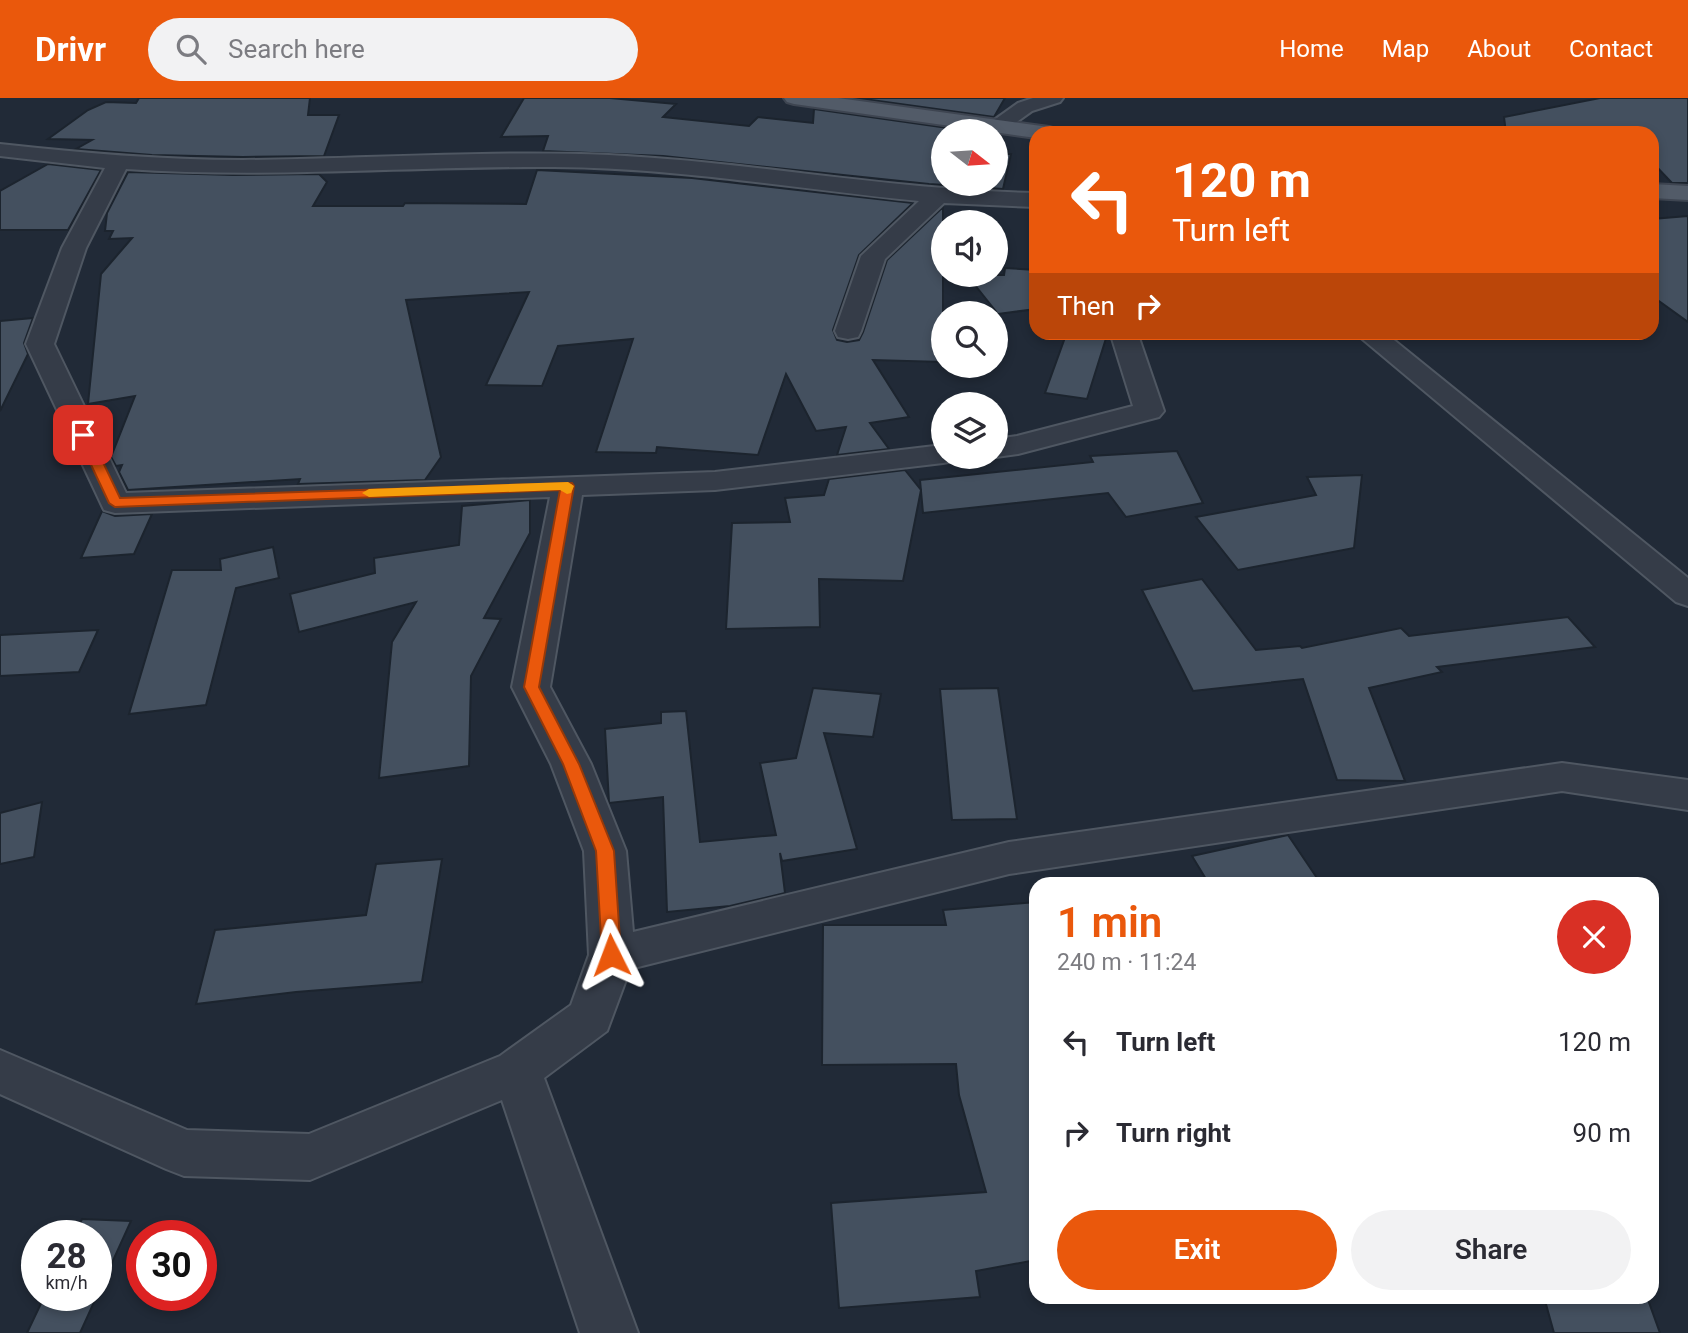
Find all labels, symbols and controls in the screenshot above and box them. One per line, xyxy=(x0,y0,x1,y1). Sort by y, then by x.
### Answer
search box xyxy=(148,18,638,81)
text: Drivr xyxy=(35,30,106,69)
icon: search xyxy=(172,30,210,68)
text: Search here xyxy=(228,34,365,64)
text: Home xyxy=(1279,35,1344,63)
text: Map xyxy=(1382,35,1429,63)
text: About xyxy=(1467,35,1531,63)
text: Contact xyxy=(1569,35,1653,63)
north arrow xyxy=(931,119,1008,196)
map controls xyxy=(931,119,1008,469)
text: 120 m xyxy=(1172,152,1311,209)
icon: left xyxy=(1057,154,1148,245)
button: sound xyxy=(931,210,1008,287)
text: Turn left xyxy=(1172,211,1290,249)
icon: right xyxy=(1129,287,1167,325)
text: Then xyxy=(1057,291,1115,321)
button: search xyxy=(931,301,1008,378)
button: layers xyxy=(931,392,1008,469)
pin xyxy=(53,405,113,465)
icon: arrive xyxy=(64,416,102,454)
text: 1 min xyxy=(1057,898,1162,947)
button: close xyxy=(1557,900,1631,974)
position arrow xyxy=(574,918,648,992)
text: 240 m · 11:24 xyxy=(1057,949,1196,976)
icon: left xyxy=(1057,1023,1095,1061)
text: Turn left xyxy=(1116,1027,1215,1057)
text: 120 m xyxy=(1558,1027,1631,1057)
icon: right xyxy=(1057,1114,1095,1152)
text: Turn right xyxy=(1116,1118,1231,1148)
text: 90 m xyxy=(1573,1118,1631,1148)
button: Exit xyxy=(1057,1210,1337,1290)
button: Share xyxy=(1351,1210,1631,1290)
speed limit sign: 30 xyxy=(126,1220,217,1311)
text: 28 xyxy=(46,1236,87,1277)
text: km/h xyxy=(45,1272,88,1293)

